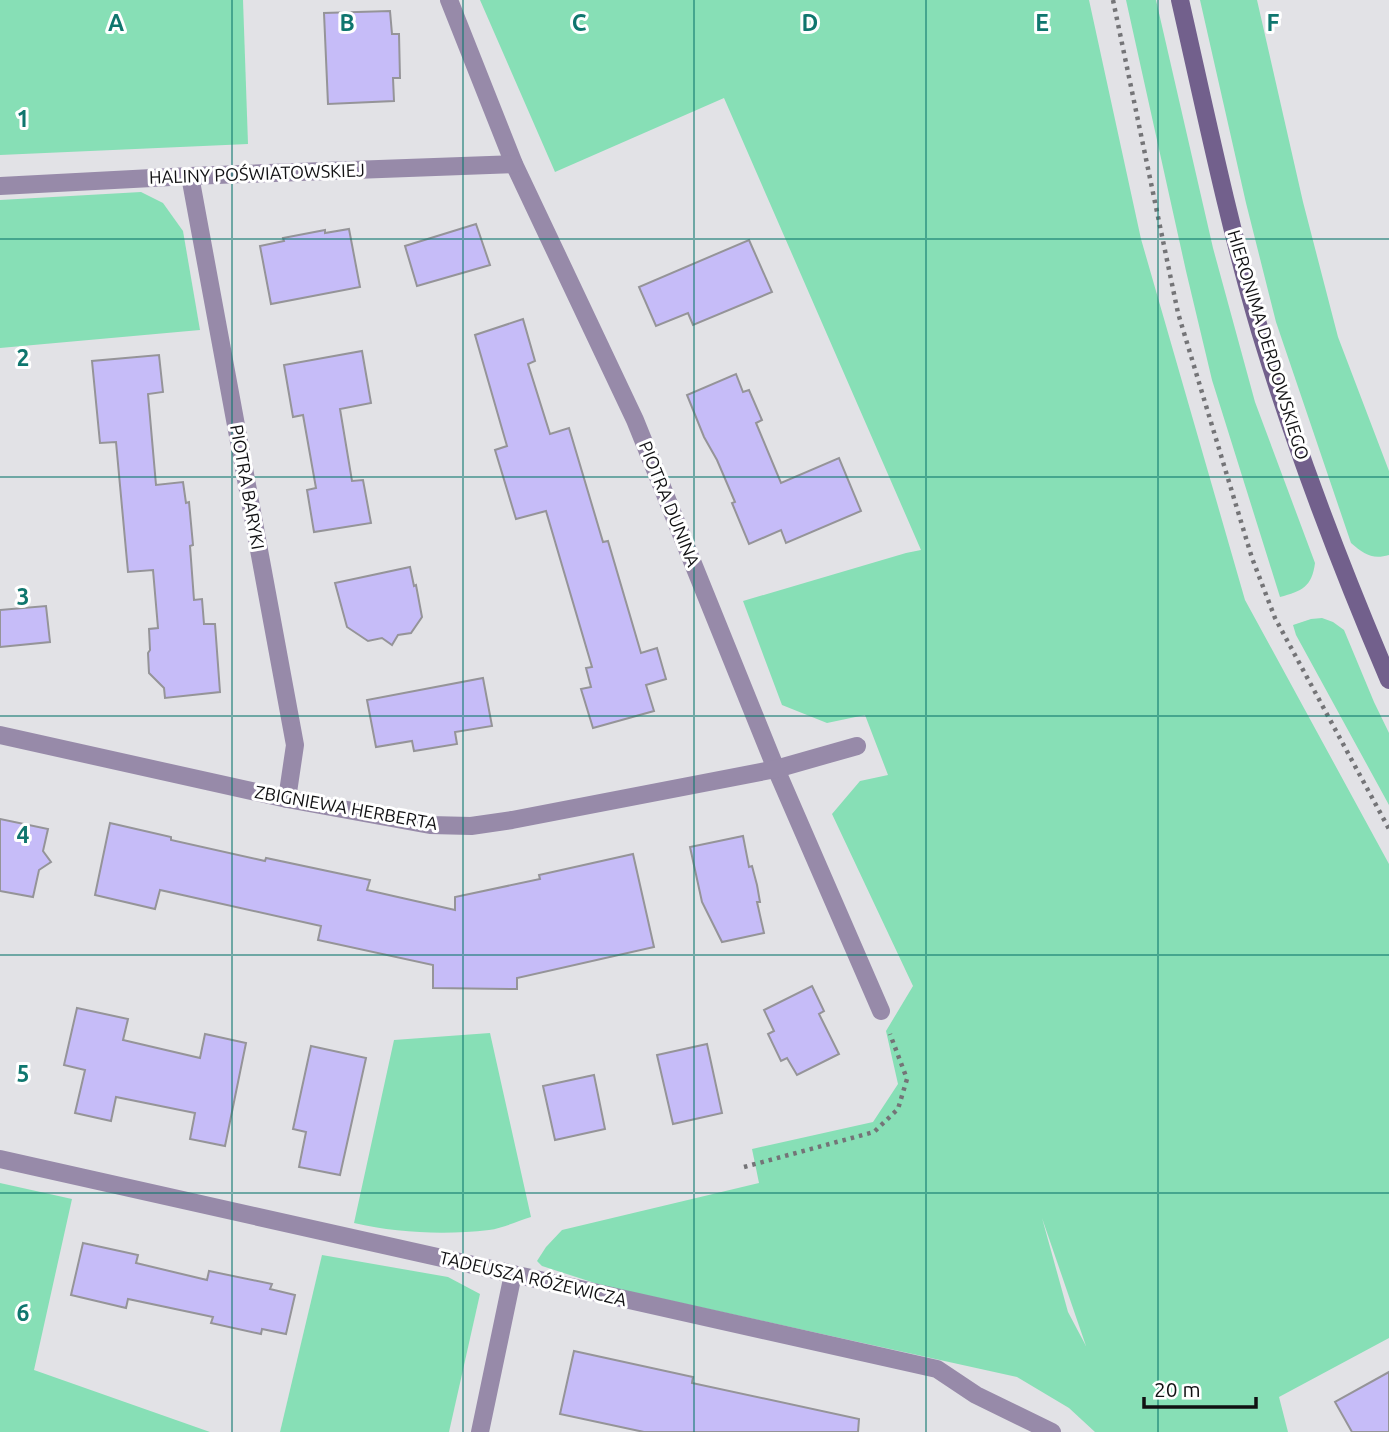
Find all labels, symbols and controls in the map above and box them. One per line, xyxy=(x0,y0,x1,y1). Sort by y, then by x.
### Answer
text: A xyxy=(108,10,124,35)
text: B xyxy=(339,10,355,35)
text: C xyxy=(572,10,587,35)
text: D xyxy=(802,10,818,35)
text: E xyxy=(1035,10,1049,35)
text: F xyxy=(1267,10,1280,35)
text: 1 xyxy=(17,106,29,131)
street label: HALINY POŚWIATOWSKIEJ xyxy=(149,158,365,187)
street label: HIERONIMA DERDOWSKIEGO xyxy=(1224,227,1314,462)
text: 2 xyxy=(17,345,29,370)
street label: PIOTRA BARYKI xyxy=(227,423,269,551)
street label: PIOTRA DUNINA xyxy=(636,438,704,570)
text: 3 xyxy=(17,584,29,609)
street label: ZBIGNIEWA HERBERTA xyxy=(253,781,439,833)
text: 4 xyxy=(17,822,30,847)
text: 5 xyxy=(17,1061,29,1086)
street label: TADEUSZA RÓŻEWICZA xyxy=(438,1246,629,1309)
text: 6 xyxy=(17,1300,30,1325)
scale bar xyxy=(1144,1366,1256,1410)
text: 20 m xyxy=(1154,1377,1201,1401)

